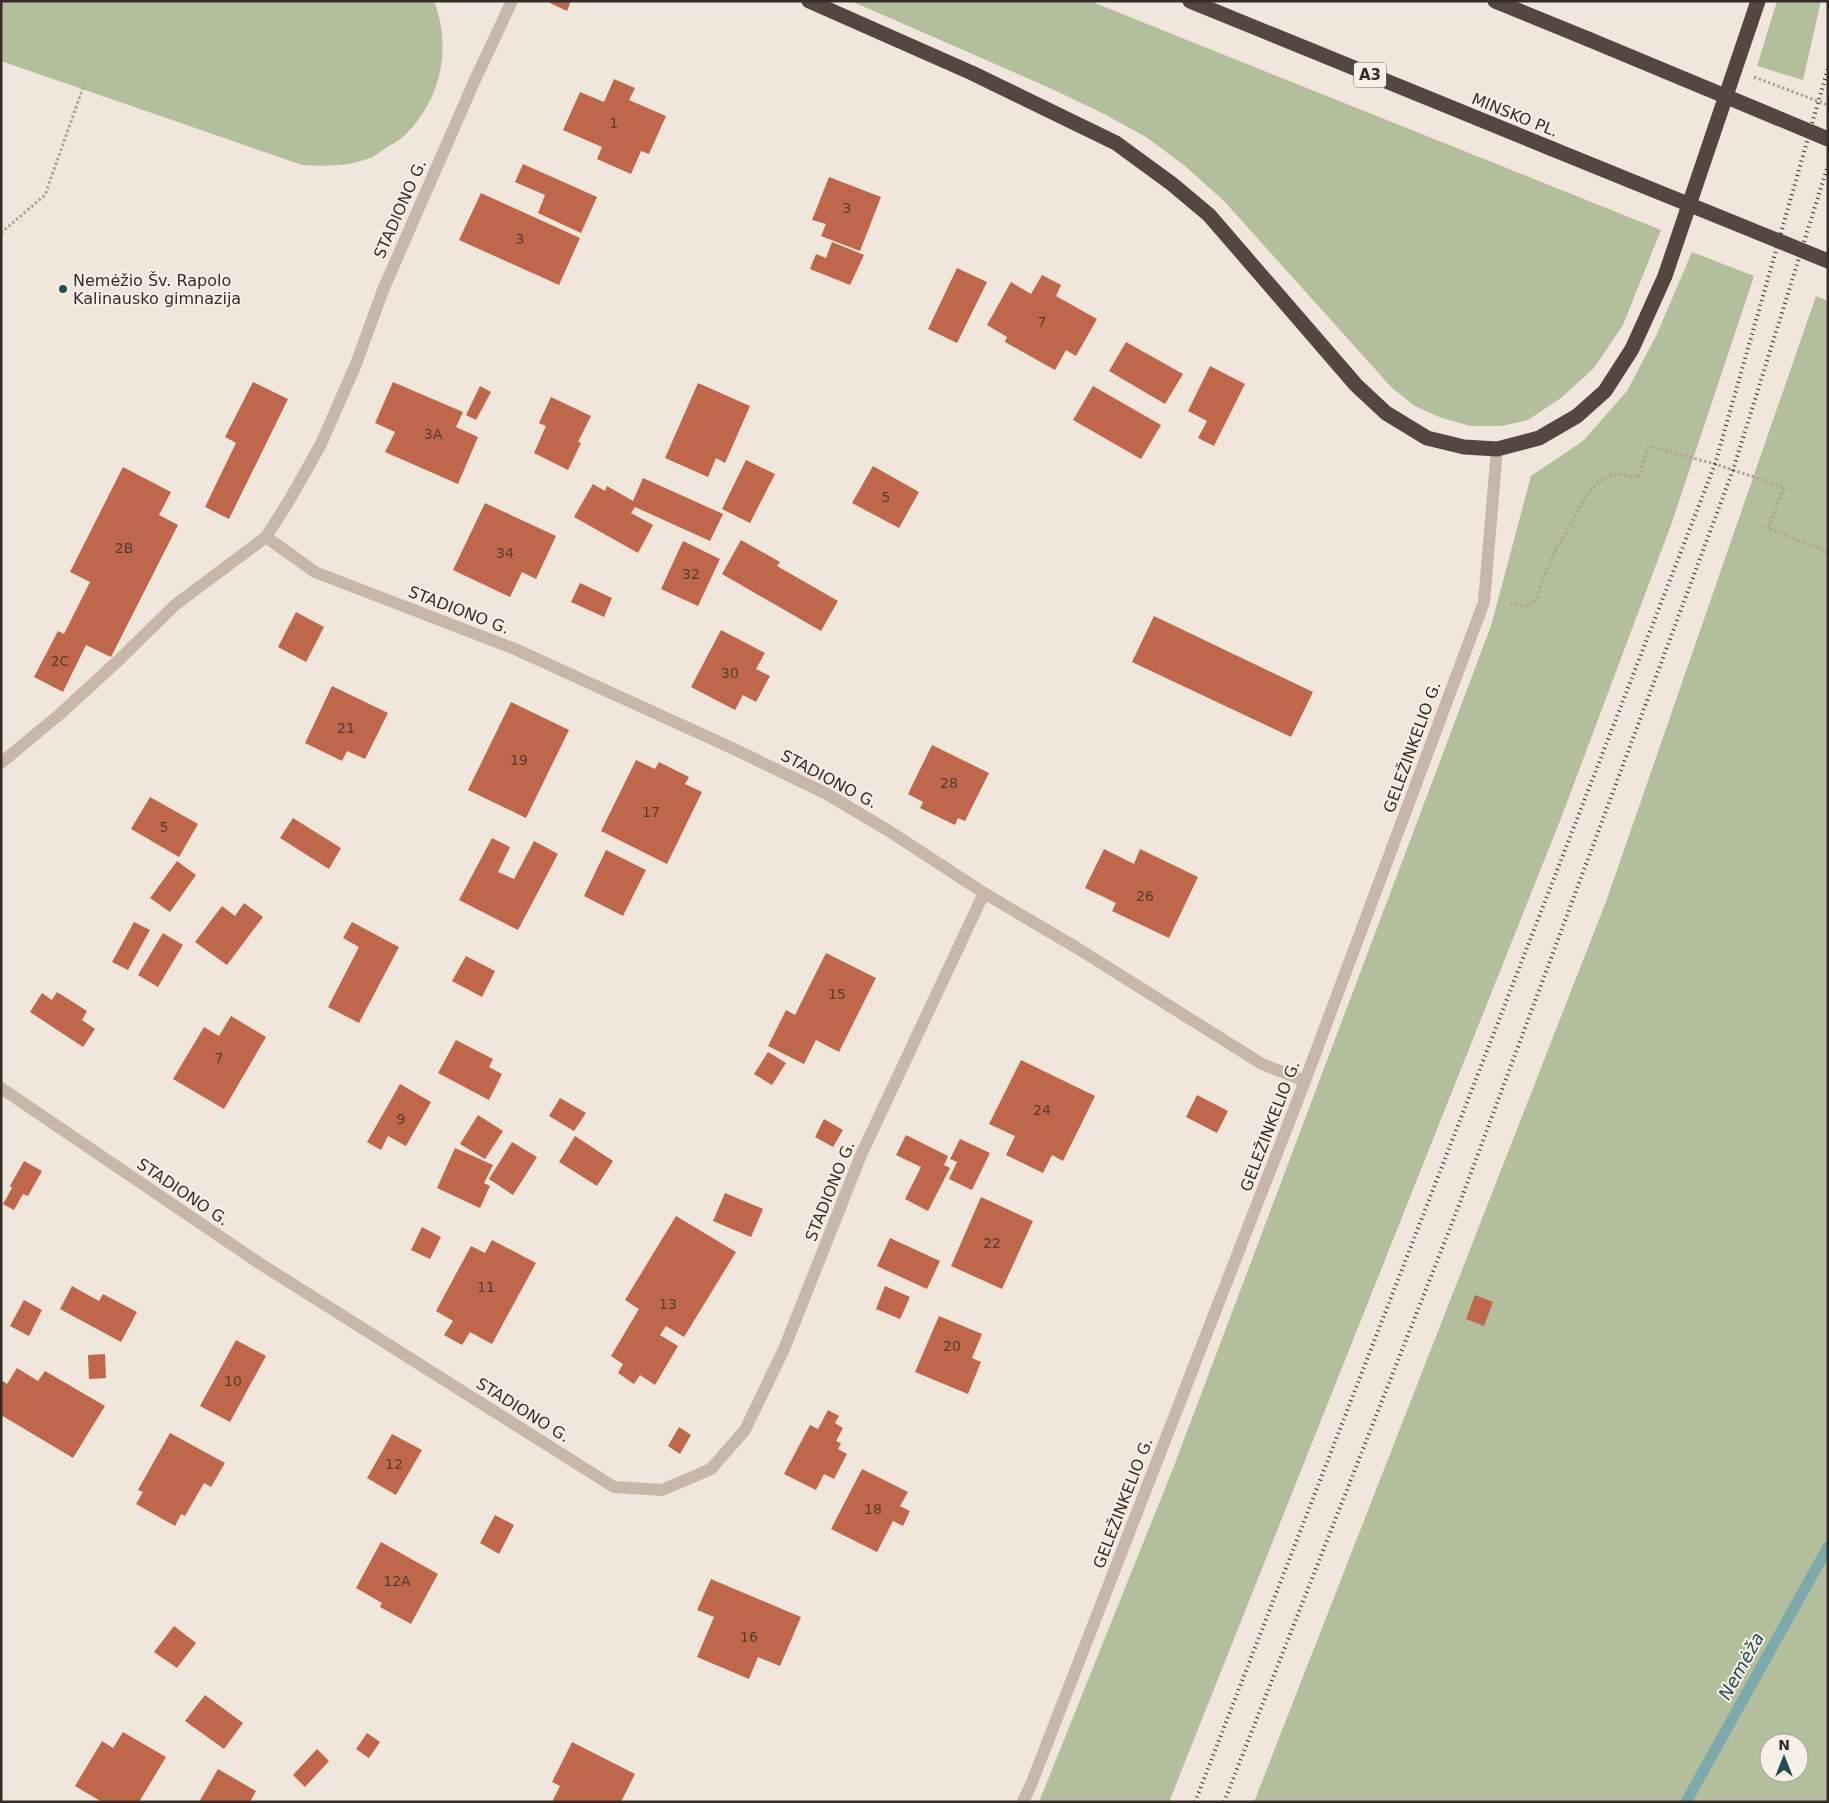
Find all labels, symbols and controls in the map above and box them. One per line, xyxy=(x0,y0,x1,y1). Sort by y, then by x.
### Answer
road number: A3 xyxy=(1354,62,1386,88)
street label: MINSKO PL. xyxy=(1469,89,1561,141)
house number: 1 xyxy=(610,115,618,131)
street label: STADIONO G. xyxy=(370,157,430,261)
house number: 3 xyxy=(843,200,851,216)
house number: 3 xyxy=(516,231,524,247)
place label: Nemėžio Šv. Rapolo Kalinausko gimnazija xyxy=(73,271,241,308)
marker: Nemėžio Šv. Rapolo Kalinausko gimnazija xyxy=(57,283,69,295)
house number: 7 xyxy=(1038,314,1046,330)
house number: 3A xyxy=(424,426,443,442)
house number: 5 xyxy=(882,489,890,505)
house number: 2B xyxy=(115,540,133,556)
house number: 34 xyxy=(496,545,514,561)
house number: 32 xyxy=(682,566,700,582)
street label: STADIONO G. xyxy=(406,582,512,638)
house number: 2C xyxy=(51,653,70,669)
house number: 30 xyxy=(721,665,739,681)
street label: GELEŽINKELIO G. xyxy=(1379,679,1445,815)
house number: 21 xyxy=(337,720,355,736)
street label: STADIONO G. xyxy=(778,746,880,812)
house number: 19 xyxy=(510,752,528,768)
house number: 28 xyxy=(940,775,958,791)
house number: 17 xyxy=(642,804,660,820)
house number: 5 xyxy=(160,819,168,835)
house number: 26 xyxy=(1136,888,1154,904)
house number: 15 xyxy=(828,986,846,1002)
house number: 7 xyxy=(215,1050,223,1066)
street label: GELEŽINKELIO G. xyxy=(1236,1058,1304,1194)
house number: 24 xyxy=(1033,1102,1051,1118)
house number: 9 xyxy=(397,1111,405,1127)
street label: STADIONO G. xyxy=(801,1138,859,1244)
street label: STADIONO G. xyxy=(134,1154,232,1230)
house number: 22 xyxy=(983,1235,1001,1251)
house number: 11 xyxy=(477,1279,495,1295)
house number: 13 xyxy=(659,1296,677,1312)
house number: 20 xyxy=(943,1338,961,1354)
house number: 10 xyxy=(224,1373,242,1389)
street label: STADIONO G. xyxy=(473,1374,573,1446)
street label: GELEŽINKELIO G. xyxy=(1089,1435,1157,1571)
house number: 12 xyxy=(385,1456,403,1472)
house number: 18 xyxy=(864,1501,882,1517)
house number: 12A xyxy=(383,1573,411,1589)
house number: 16 xyxy=(740,1629,758,1645)
water label: Nemėža xyxy=(1714,1629,1768,1703)
north arrow xyxy=(1759,1733,1809,1783)
text: N xyxy=(1778,1737,1790,1753)

